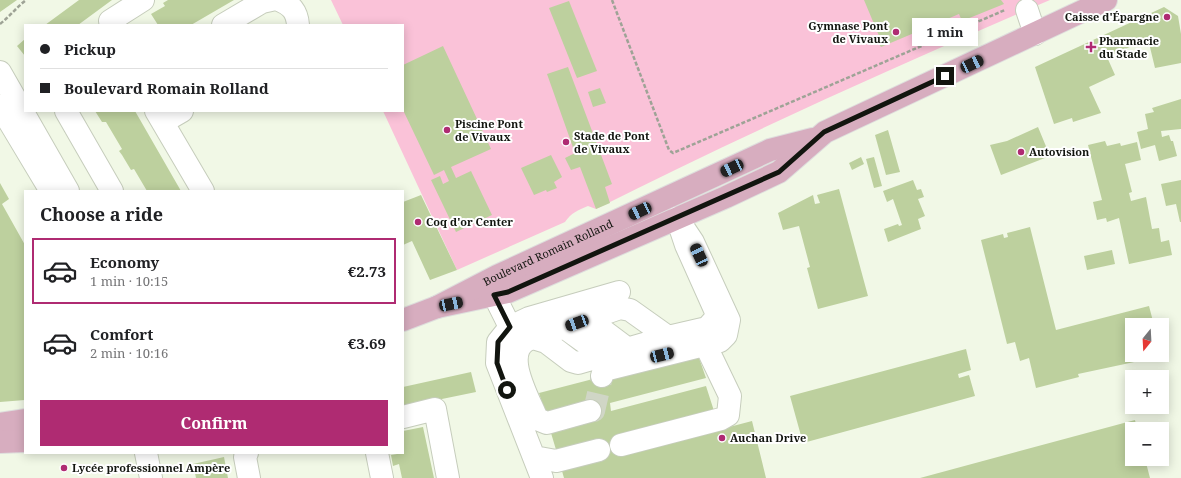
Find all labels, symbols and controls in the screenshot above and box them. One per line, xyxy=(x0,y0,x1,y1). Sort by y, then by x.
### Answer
place label: Caisse d'Épargne xyxy=(1065,9,1159,24)
marker: Caisse d'Épargne xyxy=(1162,12,1172,22)
place label: Gymnase Pont de Vivaux xyxy=(808,18,889,46)
callout: 1 min xyxy=(912,18,978,46)
text: 1 min xyxy=(927,23,963,41)
marker: Gymnase Pont de Vivaux xyxy=(891,27,901,37)
place label: Pharmacie du Stade xyxy=(1099,33,1159,61)
text: Pickup xyxy=(64,39,116,59)
marker: Pharmacie du Stade xyxy=(1086,42,1096,52)
car xyxy=(959,53,985,75)
route end xyxy=(936,67,954,85)
text: Boulevard Romain Rolland xyxy=(64,78,269,98)
place label: Piscine Pont de Vivaux xyxy=(455,116,523,144)
marker: Piscine Pont de Vivaux xyxy=(442,125,452,135)
place label: Stade de Pont de Vivaux xyxy=(574,128,650,156)
marker: Stade de Pont de Vivaux xyxy=(561,137,571,147)
place label: Autovision xyxy=(1029,144,1090,159)
marker: Autovision xyxy=(1016,147,1026,157)
car xyxy=(719,157,745,179)
car xyxy=(627,200,653,222)
text: Choose a ride xyxy=(40,202,163,226)
place label: Coq d'or Center xyxy=(426,214,513,229)
street label: Boulevard Romain Rolland xyxy=(480,215,615,289)
marker: Coq d'or Center xyxy=(413,217,423,227)
car xyxy=(688,242,710,268)
text: Economy xyxy=(90,252,159,272)
icon: car xyxy=(42,253,78,289)
text: €2.73 xyxy=(348,261,386,281)
text: 1 min · 10:15 xyxy=(90,272,168,290)
car xyxy=(438,296,464,312)
car xyxy=(564,313,590,333)
north arrow xyxy=(1125,318,1169,362)
map controls xyxy=(1125,318,1169,466)
text: Comfort xyxy=(90,324,153,344)
icon: car xyxy=(42,325,78,361)
text: €3.69 xyxy=(348,333,386,353)
text: 2 min · 10:16 xyxy=(90,344,168,362)
car xyxy=(649,346,675,364)
button: + xyxy=(1125,370,1169,414)
route start xyxy=(498,381,516,399)
button: Confirm xyxy=(40,400,388,446)
button: − xyxy=(1125,422,1169,466)
place label: Auchan Drive xyxy=(730,430,806,445)
marker: Auchan Drive xyxy=(717,433,727,443)
place label: Lycée professionnel Ampère xyxy=(72,460,230,475)
marker: Lycée professionnel Ampère xyxy=(59,463,69,473)

